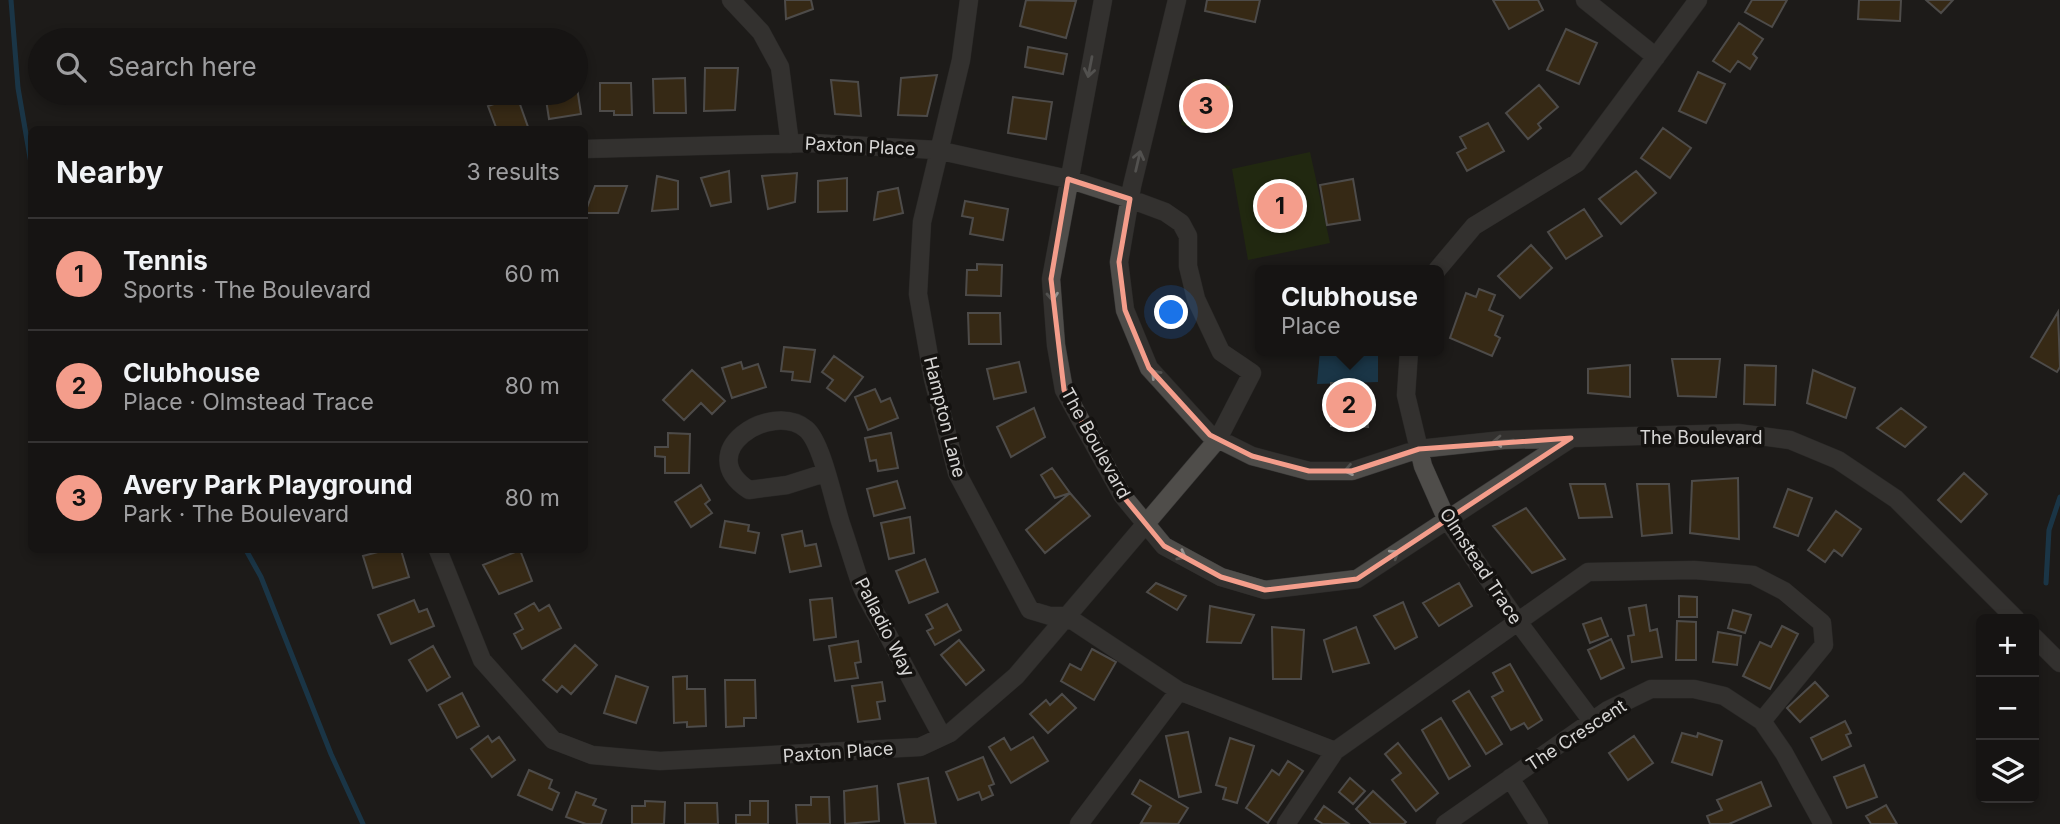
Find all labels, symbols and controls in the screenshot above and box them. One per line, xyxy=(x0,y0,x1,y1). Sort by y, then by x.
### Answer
search box xyxy=(28,28,588,105)
icon: search xyxy=(52,48,90,86)
text: Search here xyxy=(108,51,257,82)
one-way arrow xyxy=(1083,55,1097,78)
pin: 3 xyxy=(1183,80,1229,132)
street label: Paxton Place xyxy=(804,133,916,159)
one-way arrow xyxy=(1132,150,1145,173)
text: Nearby xyxy=(56,154,164,190)
text: 3 results xyxy=(467,158,560,186)
pin: 1 xyxy=(1257,180,1303,232)
text: Tennis xyxy=(123,245,208,276)
text: 1 xyxy=(74,260,84,288)
text: 60 m xyxy=(505,260,560,288)
popup xyxy=(1255,265,1444,356)
text: Sports · The Boulevard xyxy=(123,276,371,304)
one-way arrow xyxy=(1046,279,1059,302)
text: Clubhouse xyxy=(1281,281,1418,312)
your location xyxy=(1154,295,1188,329)
text: Place xyxy=(1281,312,1341,340)
street label: Hampton Lane xyxy=(920,354,970,480)
text: Clubhouse xyxy=(123,357,260,388)
one-way arrow xyxy=(1150,370,1167,387)
text: 2 xyxy=(72,372,86,400)
text: 80 m xyxy=(505,372,560,400)
pin: 2 xyxy=(1326,379,1372,431)
street label: The Boulevard xyxy=(1057,384,1135,502)
text: Place · Olmstead Trace xyxy=(123,388,374,416)
street label: The Boulevard xyxy=(1639,427,1763,448)
one-way arrow xyxy=(1492,435,1514,448)
one-way arrow xyxy=(1343,462,1366,476)
text: Avery Park Playground xyxy=(123,469,413,500)
text: 3 xyxy=(72,484,86,512)
text: 80 m xyxy=(505,484,560,512)
text: Park · The Boulevard xyxy=(123,500,349,528)
street label: Olmstead Trace xyxy=(1436,504,1526,628)
one-way arrow xyxy=(1167,546,1187,560)
one-way arrow xyxy=(1379,550,1399,564)
street label: Palladio Way xyxy=(851,574,919,680)
map controls xyxy=(1976,614,2039,803)
button: + xyxy=(1976,614,2039,677)
button: − xyxy=(1976,677,2039,740)
street label: The Crescent xyxy=(1522,695,1630,775)
street label: Paxton Place xyxy=(782,738,894,766)
button: layers xyxy=(1976,740,2039,803)

